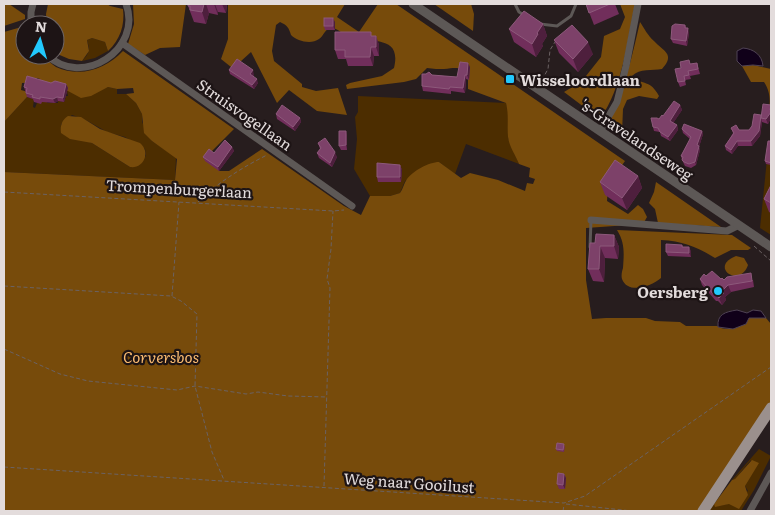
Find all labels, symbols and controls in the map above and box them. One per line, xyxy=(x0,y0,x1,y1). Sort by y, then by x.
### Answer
north arrow xyxy=(15,15,65,65)
text: N xyxy=(34,16,48,37)
place label: Wisseloordlaan xyxy=(520,68,641,91)
street label: Struisvogellaan xyxy=(193,73,297,155)
marker: Wisseloordlaan xyxy=(504,73,516,85)
street label: 's-Gravelandseweg xyxy=(576,92,699,186)
street label: Trompenburgerlaan xyxy=(105,173,253,203)
place label: Oersberg xyxy=(637,280,709,303)
marker: Oersberg xyxy=(712,285,724,297)
park label: Corversbos xyxy=(123,345,199,368)
street label: Weg naar Gooilust xyxy=(343,466,475,498)

